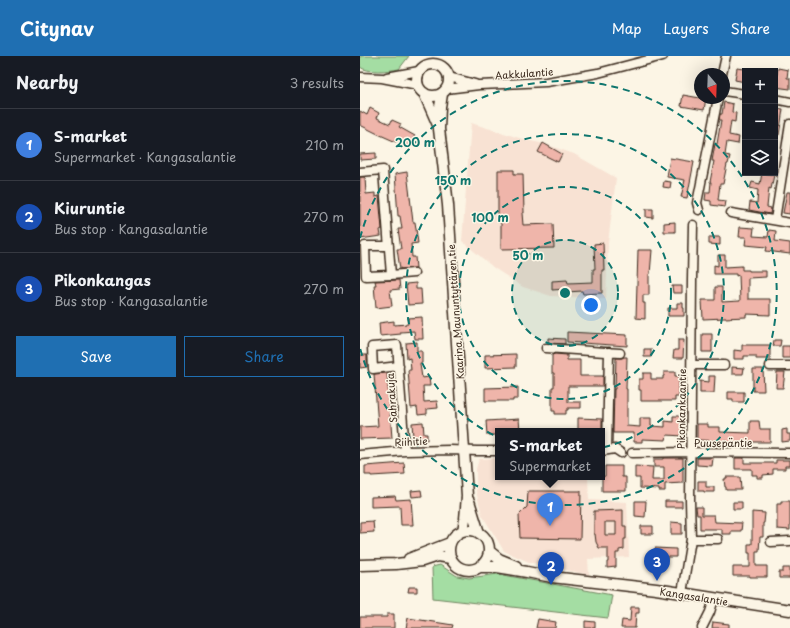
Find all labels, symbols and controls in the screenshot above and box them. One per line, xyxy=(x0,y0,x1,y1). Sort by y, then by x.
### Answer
text: Citynav xyxy=(20,14,94,42)
text: Map xyxy=(612,18,642,39)
text: Layers xyxy=(664,18,709,39)
text: Share xyxy=(731,18,770,39)
street label: Aakkulantie xyxy=(494,63,554,83)
north arrow xyxy=(694,68,730,104)
map controls xyxy=(742,68,778,176)
button: + xyxy=(742,68,778,104)
text: Nearby xyxy=(16,69,78,95)
text: 3 results xyxy=(290,73,344,92)
button: − xyxy=(742,104,778,140)
text: S-market xyxy=(54,124,127,147)
text: 200 m xyxy=(395,133,435,151)
text: 1 xyxy=(26,135,32,154)
text: 210 m xyxy=(305,135,344,154)
button: layers xyxy=(742,140,778,176)
text: Supermarket · Kangasalantie xyxy=(54,147,236,166)
text: 150 m xyxy=(435,171,471,189)
text: Kiuruntie xyxy=(54,196,125,219)
text: 2 xyxy=(24,207,34,226)
text: 270 m xyxy=(303,207,344,226)
text: 100 m xyxy=(471,208,509,226)
text: Bus stop · Kangasalantie xyxy=(54,219,208,238)
street label: Kaarina Maununtyttären tie xyxy=(443,244,468,380)
text: 50 m xyxy=(512,246,544,264)
text: Pikonkangas xyxy=(54,268,151,291)
text: 3 xyxy=(25,279,33,298)
text: 270 m xyxy=(303,279,344,298)
centre of rings xyxy=(558,286,572,300)
text: Bus stop · Kangasalantie xyxy=(54,291,208,310)
your location xyxy=(581,295,601,315)
button: Save xyxy=(16,336,176,377)
button: Share xyxy=(184,336,344,377)
street label: Pikonkankaantie xyxy=(673,369,689,449)
street label: Sahrakuja xyxy=(382,372,400,423)
popup xyxy=(495,428,605,480)
street label: Riihitie xyxy=(394,433,428,449)
text: S-market xyxy=(509,433,583,456)
street label: Puusepäntie xyxy=(694,435,752,450)
text: Supermarket xyxy=(509,456,591,475)
pin: 1 xyxy=(537,493,563,526)
pin: 3 xyxy=(644,548,670,581)
pin: 2 xyxy=(538,552,564,585)
street label: Kangasalantie xyxy=(659,583,729,609)

